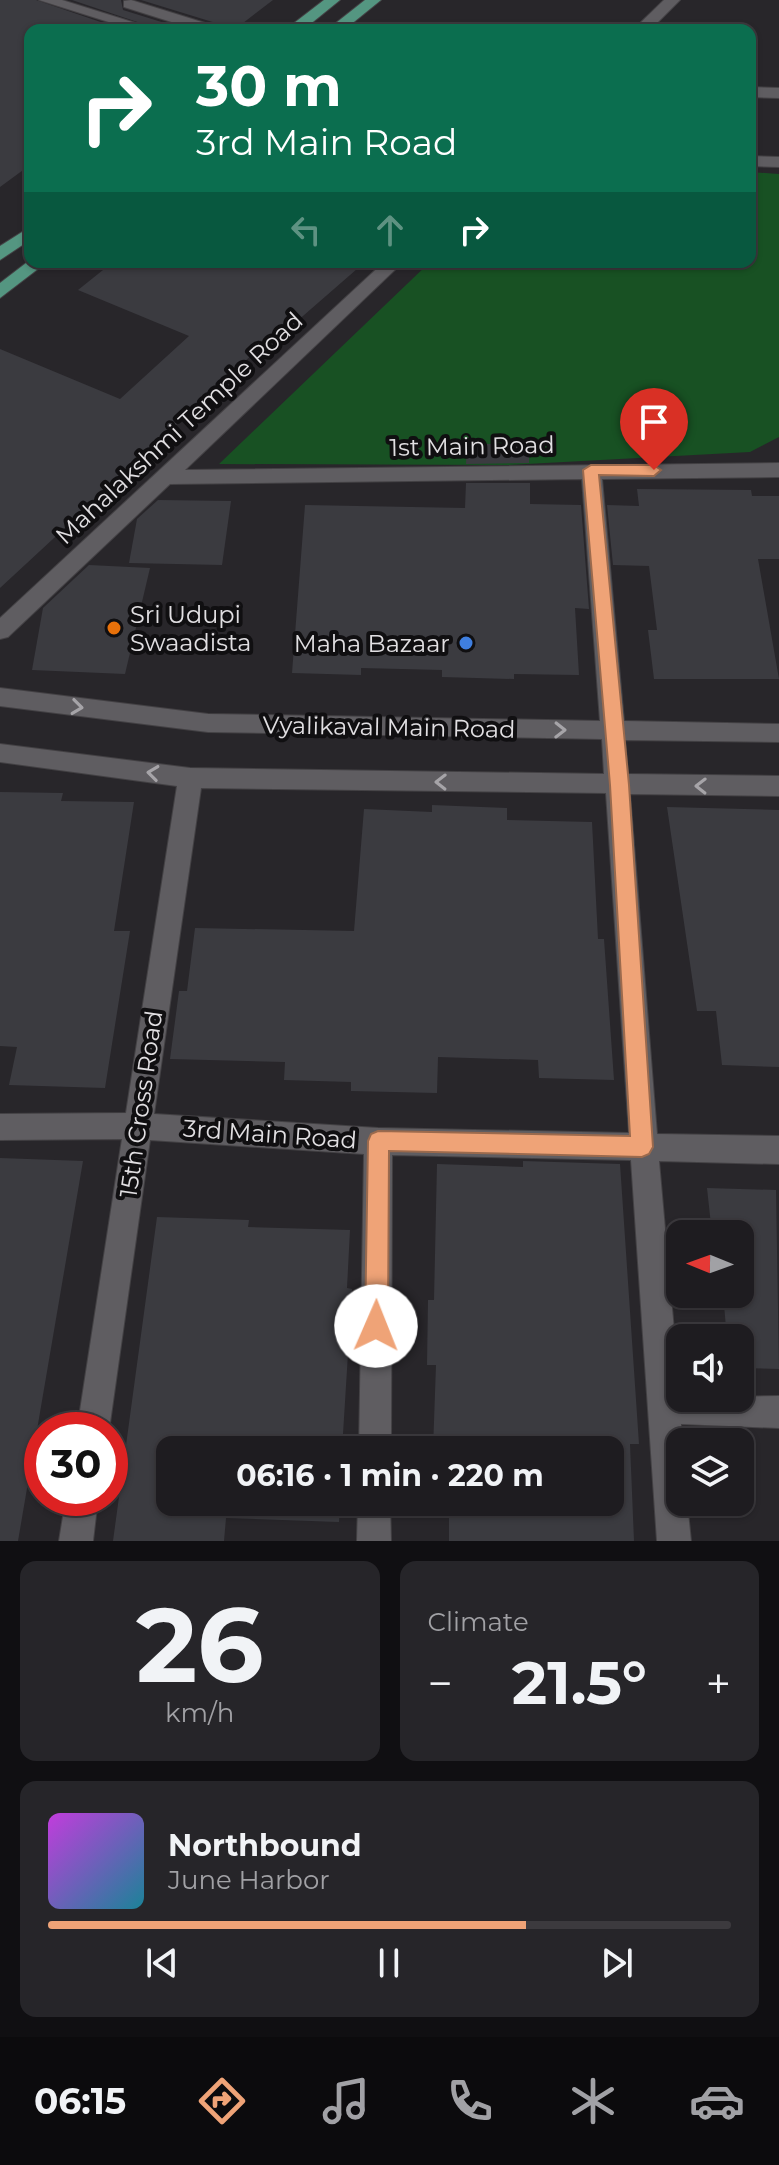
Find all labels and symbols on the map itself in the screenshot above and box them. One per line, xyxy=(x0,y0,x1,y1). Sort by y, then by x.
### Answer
street label: Mahalakshmi Temple Road xyxy=(50,306,308,550)
pin xyxy=(620,388,688,470)
street label: 1st Main Road xyxy=(389,430,555,462)
place label: Sri Udupi Swaadista xyxy=(130,600,251,657)
marker: Sri Udupi Swaadista xyxy=(105,619,123,637)
place label: Maha Bazaar xyxy=(294,629,450,658)
marker: Maha Bazaar xyxy=(457,634,475,652)
one-way arrow xyxy=(71,698,84,715)
street label: Vyalikaval Main Road xyxy=(262,710,516,744)
one-way arrow xyxy=(554,721,567,739)
one-way arrow xyxy=(146,765,160,782)
one-way arrow xyxy=(434,773,447,791)
one-way arrow xyxy=(694,777,707,794)
street label: 15th Cross Road xyxy=(114,1009,168,1199)
street label: 3rd Main Road xyxy=(182,1113,358,1155)
north arrow xyxy=(666,1220,754,1308)
position arrow xyxy=(334,1284,418,1368)
speed limit sign: 30 xyxy=(24,1412,128,1516)

